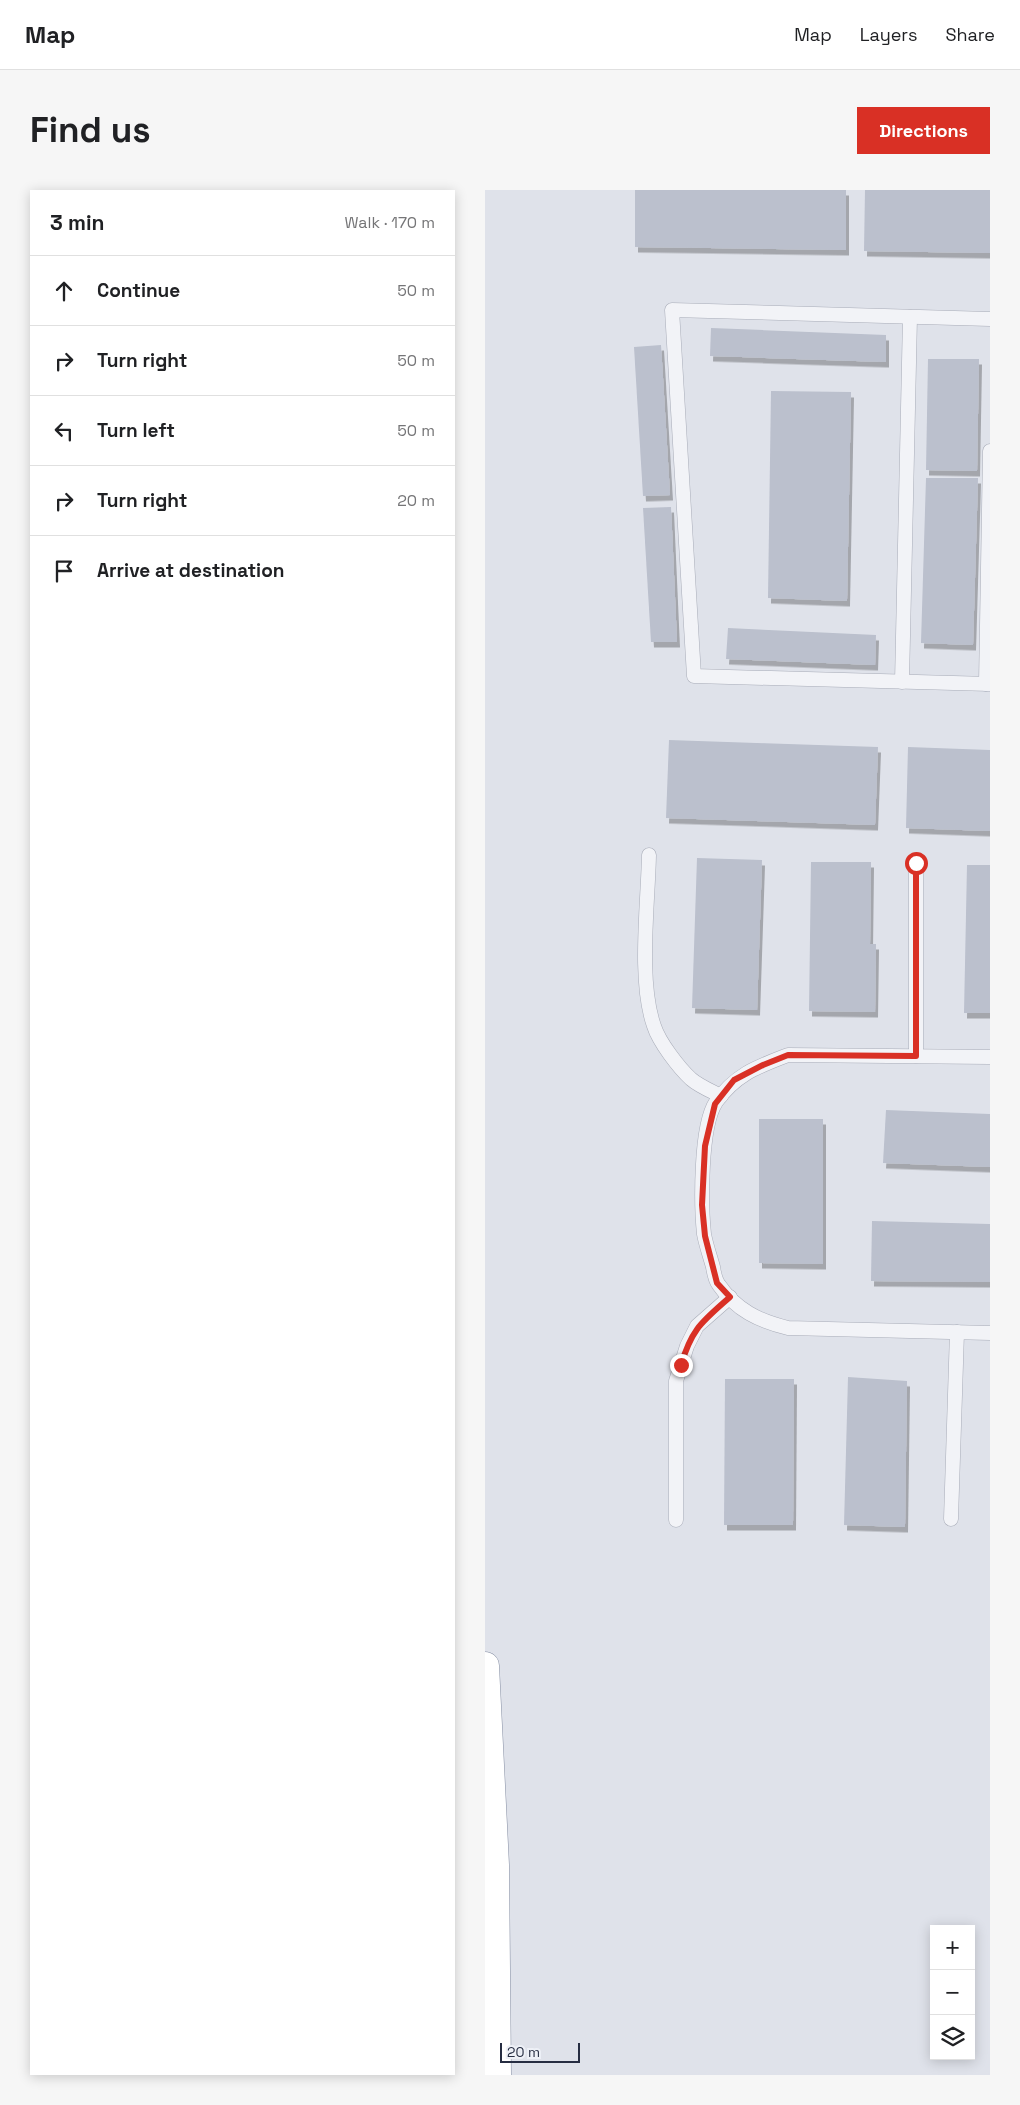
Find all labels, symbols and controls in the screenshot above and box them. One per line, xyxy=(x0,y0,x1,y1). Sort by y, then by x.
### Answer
text: Map xyxy=(25,19,75,50)
text: Map xyxy=(794,23,832,46)
text: Layers xyxy=(860,23,917,46)
text: Share xyxy=(945,23,995,46)
button: Directions xyxy=(857,107,990,154)
text: Find us xyxy=(30,108,151,152)
text: 3 min xyxy=(50,209,105,236)
text: Walk · 170 m xyxy=(345,212,435,233)
icon: ahead xyxy=(50,277,78,305)
text: Continue xyxy=(97,278,180,303)
text: 50 m xyxy=(397,280,435,301)
icon: right xyxy=(50,347,78,375)
text: Turn right xyxy=(97,348,187,373)
text: 50 m xyxy=(397,350,435,371)
icon: left xyxy=(50,417,78,445)
text: Turn left xyxy=(97,418,175,443)
text: 50 m xyxy=(397,420,435,441)
icon: right xyxy=(50,487,78,515)
text: Turn right xyxy=(97,488,187,513)
text: 20 m xyxy=(397,490,435,511)
icon: arrive xyxy=(50,557,78,585)
text: Arrive at destination xyxy=(97,558,285,583)
route start xyxy=(905,852,928,875)
route end xyxy=(670,1354,693,1377)
map controls xyxy=(930,1925,975,2060)
button: + xyxy=(930,1925,975,1970)
button: − xyxy=(930,1970,975,2015)
button: layers xyxy=(930,2015,975,2060)
scale bar xyxy=(500,2040,580,2063)
text: 20 m xyxy=(507,2043,540,2061)

